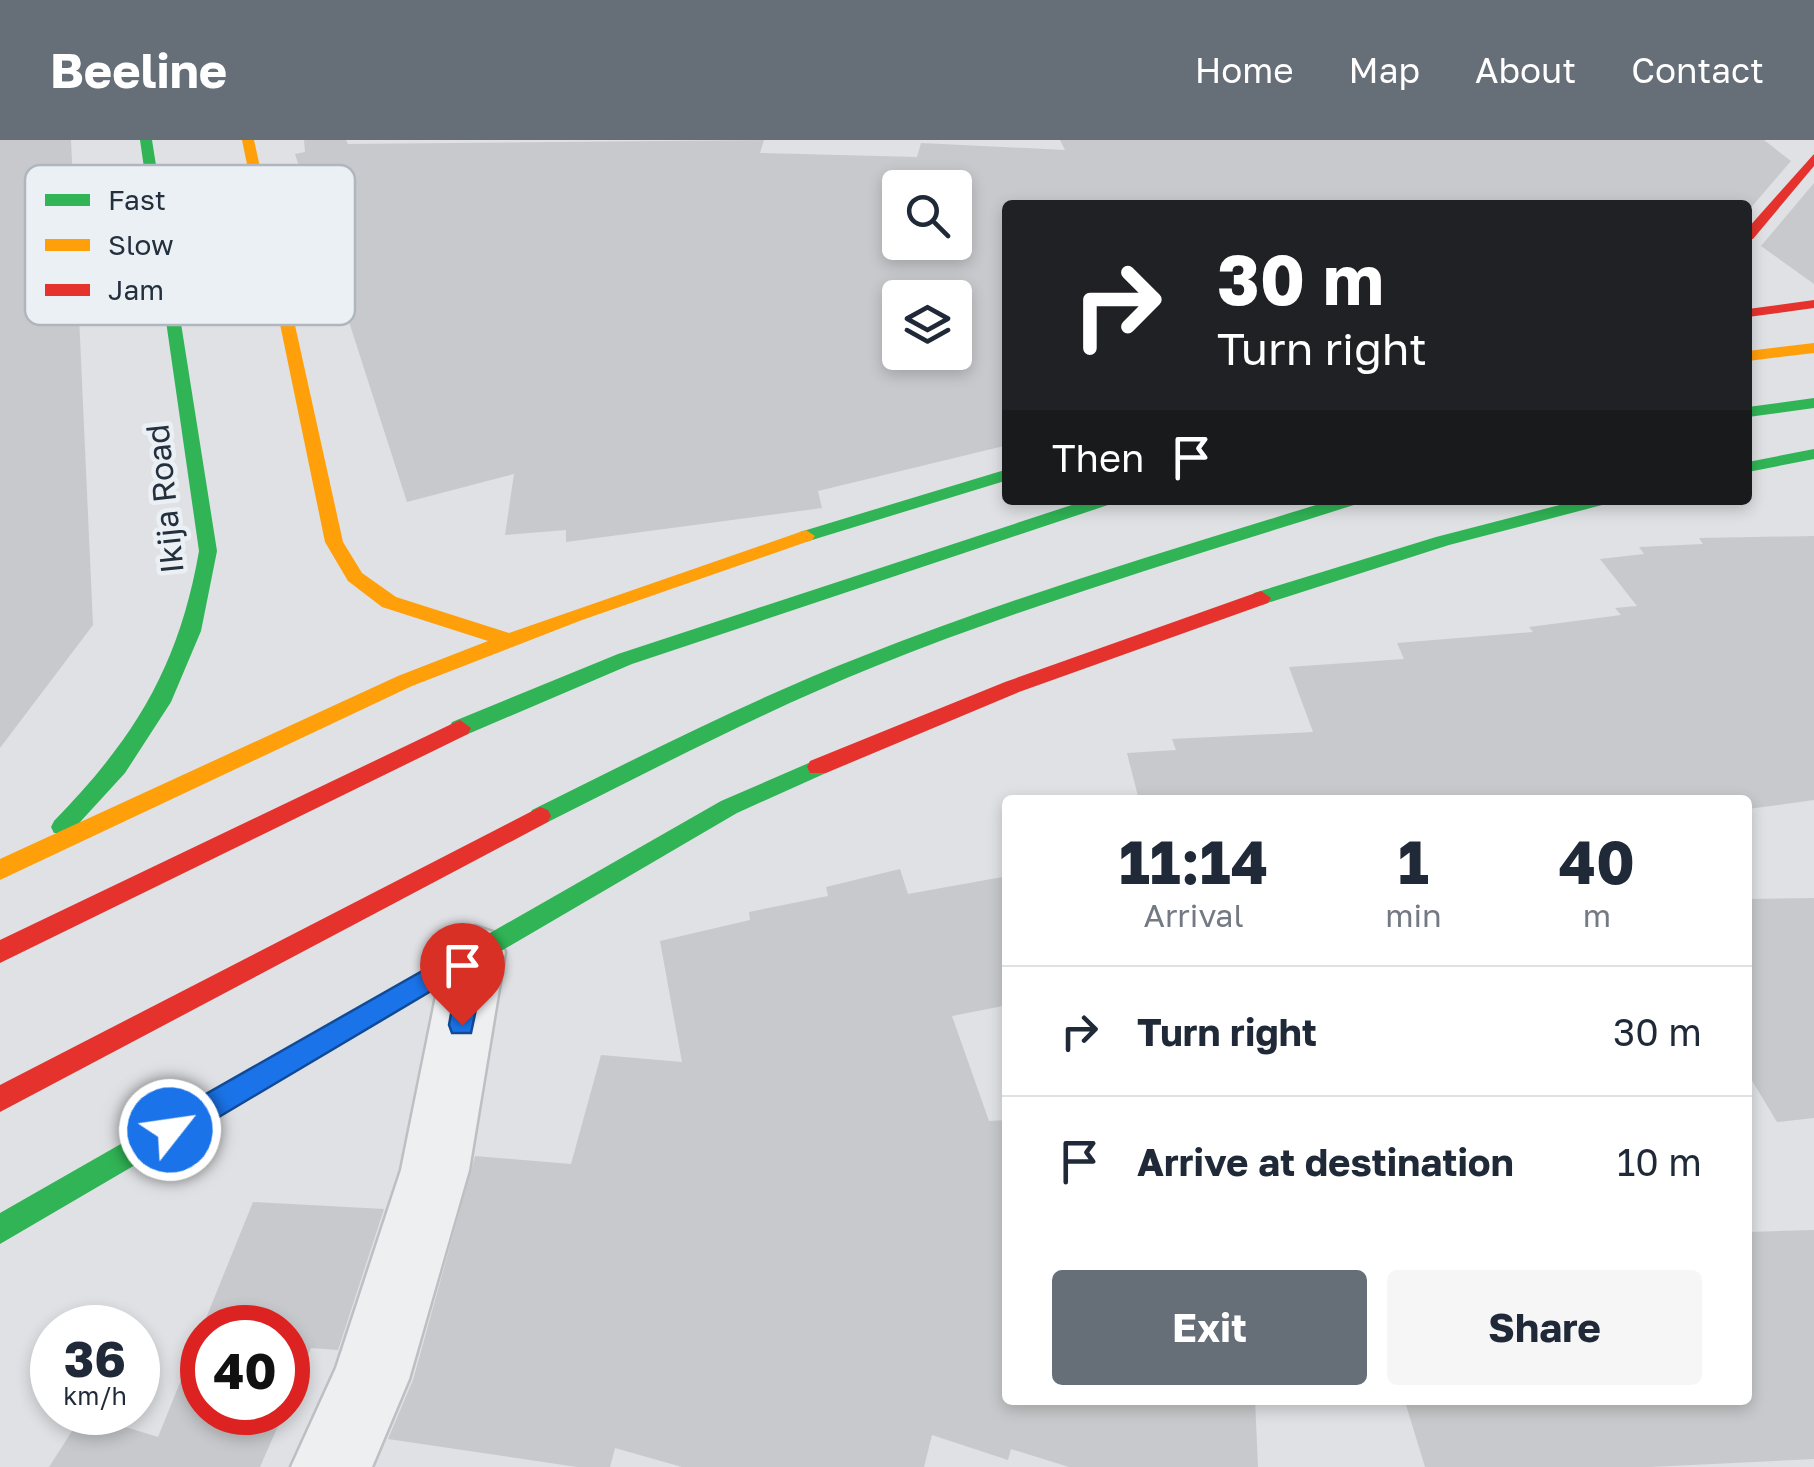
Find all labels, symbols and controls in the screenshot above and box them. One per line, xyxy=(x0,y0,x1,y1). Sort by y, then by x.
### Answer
text: Beeline xyxy=(50,41,227,99)
text: Home xyxy=(1195,49,1294,91)
text: Map xyxy=(1349,49,1420,91)
text: About xyxy=(1475,49,1576,91)
text: Contact xyxy=(1631,49,1764,91)
legend xyxy=(25,165,355,325)
map controls xyxy=(882,170,972,370)
button: search xyxy=(882,170,972,260)
text: Fast xyxy=(108,183,166,216)
text: Slow xyxy=(108,228,174,261)
text: 30 m xyxy=(1217,236,1384,320)
icon: right xyxy=(1052,240,1182,370)
text: Jam xyxy=(108,273,164,306)
button: layers xyxy=(882,280,972,370)
text: Turn right xyxy=(1217,321,1427,375)
street label: Ikija Road xyxy=(137,423,191,575)
icon: arrive xyxy=(1164,430,1219,485)
text: Then xyxy=(1052,435,1144,480)
text: 11:14 xyxy=(1119,825,1268,897)
text: 1 xyxy=(1398,825,1429,897)
text: 40 xyxy=(1559,825,1635,897)
text: Arrival xyxy=(1143,896,1244,934)
text: min xyxy=(1385,896,1442,934)
text: m xyxy=(1583,896,1611,934)
pin xyxy=(420,923,505,1026)
icon: arrive xyxy=(435,938,490,993)
icon: right xyxy=(1052,1004,1107,1059)
text: Turn right xyxy=(1137,1009,1317,1054)
text: 30 m xyxy=(1613,1009,1702,1054)
position arrow xyxy=(118,1078,222,1182)
icon: arrive xyxy=(1052,1134,1107,1189)
text: Arrive at destination xyxy=(1137,1139,1514,1184)
text: 10 m xyxy=(1617,1139,1702,1184)
button: Exit xyxy=(1052,1270,1367,1385)
button: Share xyxy=(1387,1270,1702,1385)
speed limit sign: 40 xyxy=(180,1305,310,1435)
text: 36 xyxy=(64,1328,126,1388)
text: km/h xyxy=(63,1380,127,1411)

